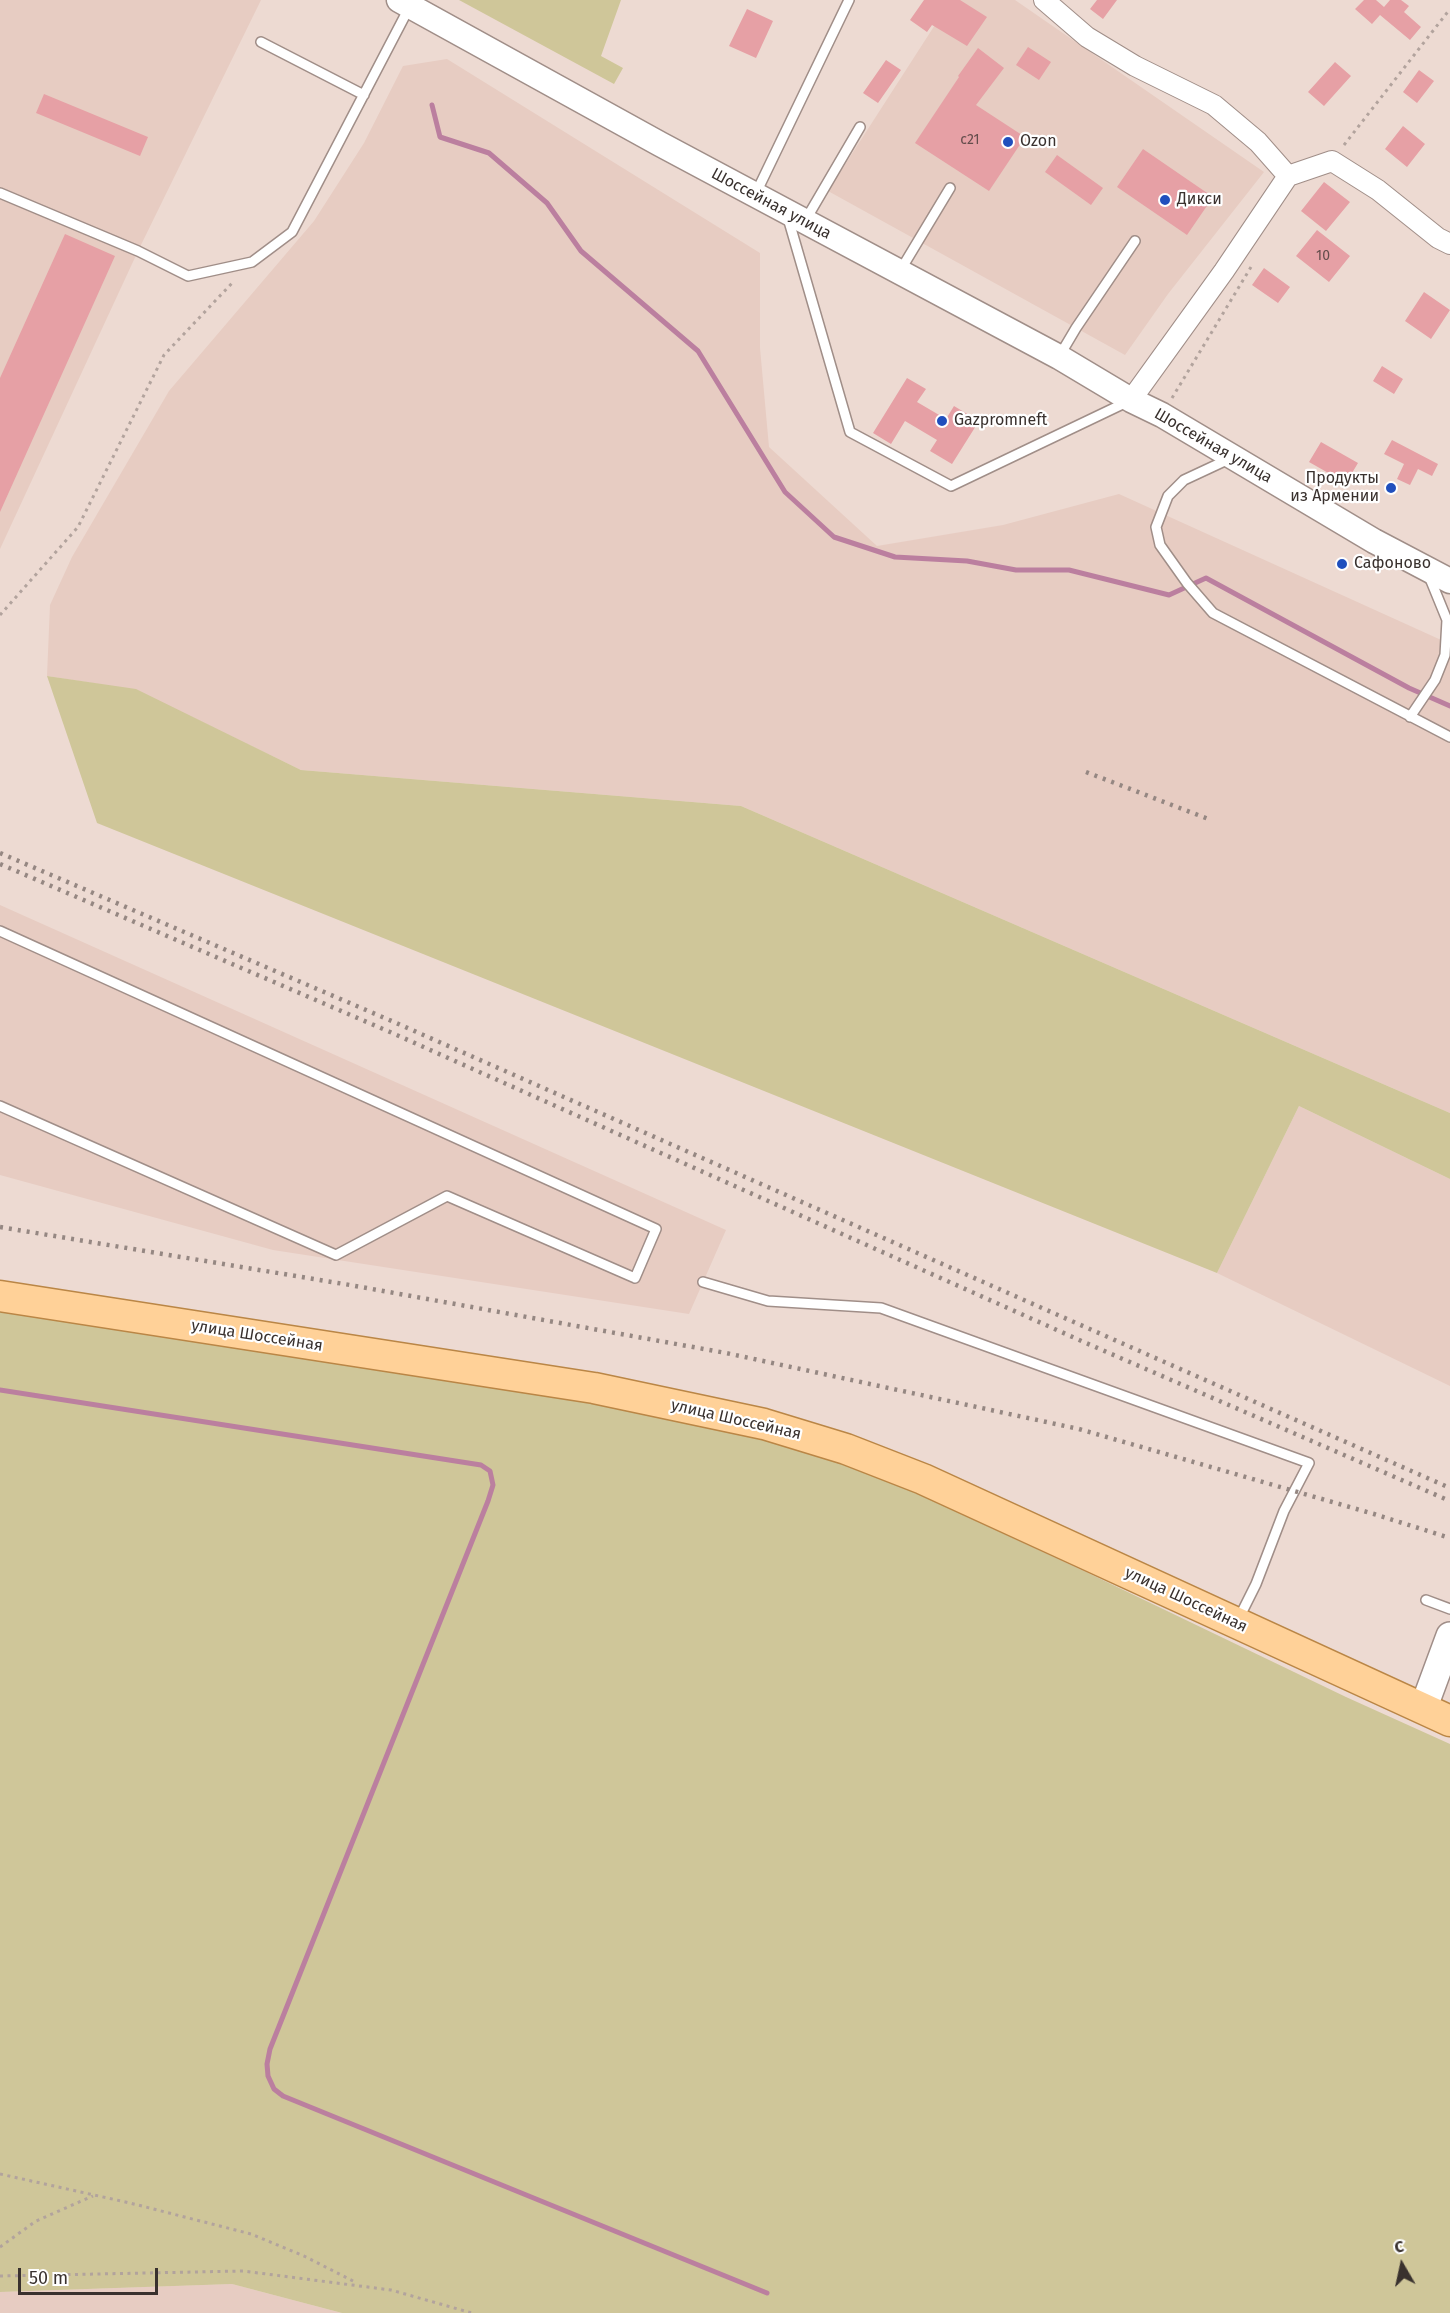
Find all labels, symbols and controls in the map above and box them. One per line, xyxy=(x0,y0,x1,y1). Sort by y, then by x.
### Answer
house number: с21 xyxy=(960,132,980,148)
place label: Ozon xyxy=(1020,132,1057,152)
marker: Ozon xyxy=(1001,135,1015,149)
street label: Шоссейная улица xyxy=(708,164,834,244)
place label: Дикси xyxy=(1177,190,1222,210)
marker: Дикси xyxy=(1158,193,1172,207)
house number: 10 xyxy=(1316,248,1330,264)
street label: Шоссейная улица xyxy=(1151,404,1275,488)
place label: Gazpromneft xyxy=(954,411,1047,431)
marker: Gazpromneft xyxy=(935,414,949,428)
place label: Продукты из Армении xyxy=(1290,469,1379,507)
marker: Продукты из Армении xyxy=(1384,481,1398,495)
place label: Сафоново xyxy=(1354,554,1431,574)
marker: Сафоново xyxy=(1335,557,1349,571)
street label: улица Шоссейная xyxy=(190,1316,324,1356)
street label: улица Шоссейная xyxy=(669,1396,803,1444)
street label: улица Шоссейная xyxy=(1122,1563,1250,1637)
north arrow xyxy=(1372,2235,1432,2295)
text: С xyxy=(1393,2237,1405,2257)
scale bar xyxy=(21,2256,160,2294)
text: 50 m xyxy=(29,2267,68,2289)

